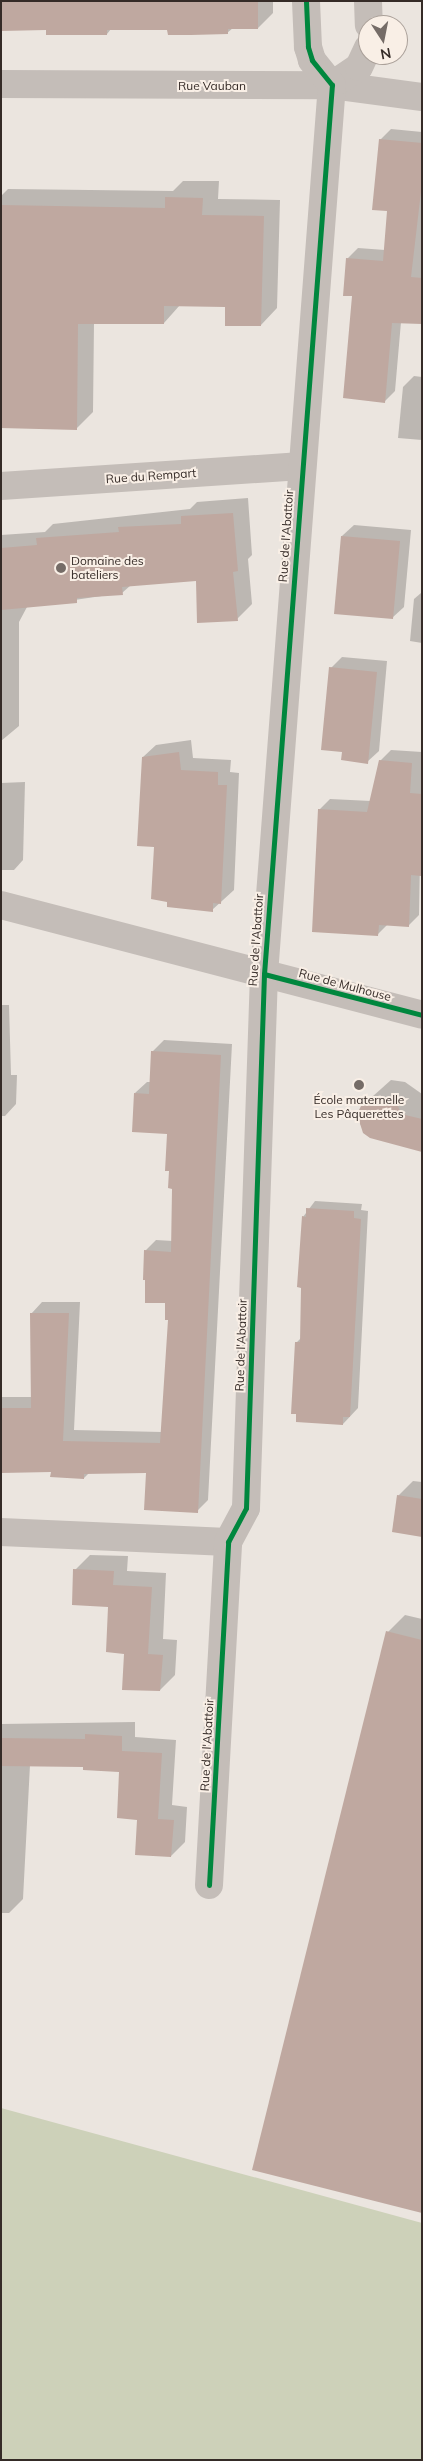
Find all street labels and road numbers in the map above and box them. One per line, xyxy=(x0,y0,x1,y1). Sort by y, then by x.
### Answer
street label: Rue Vauban xyxy=(178,79,246,93)
street label: Rue du Rempart xyxy=(105,466,197,486)
street label: Rue de l'Abattoir xyxy=(276,489,296,583)
street label: Rue de l'Abattoir xyxy=(246,893,266,987)
street label: Rue de Mulhouse xyxy=(297,966,393,1004)
street label: Rue de l'Abattoir xyxy=(232,1298,250,1392)
street label: Rue de l'Abattoir xyxy=(197,1698,217,1792)

